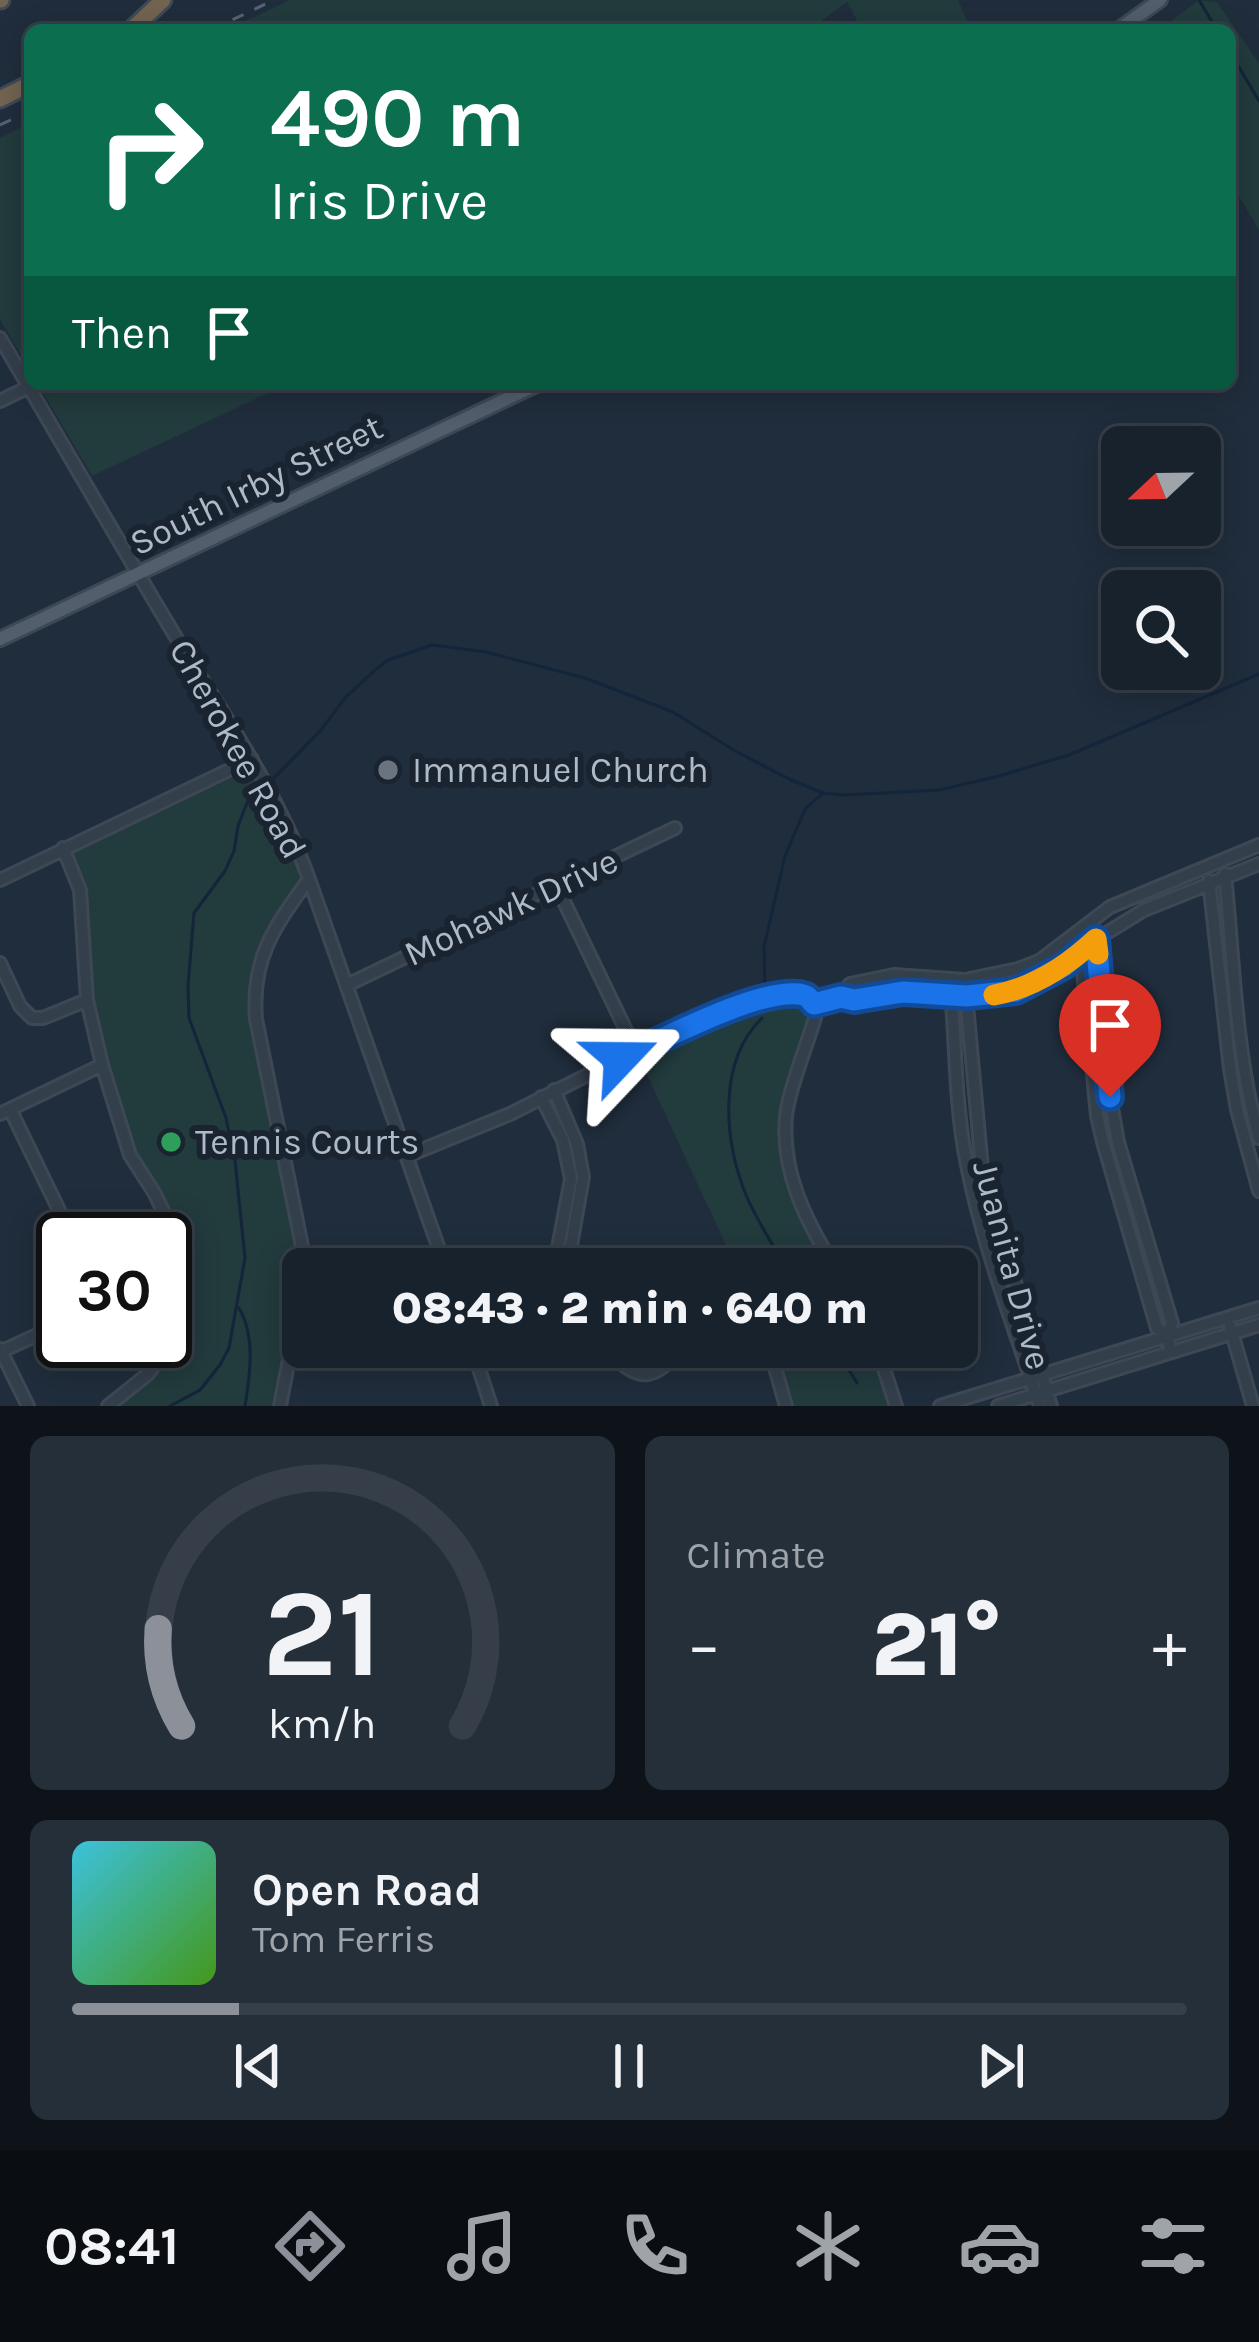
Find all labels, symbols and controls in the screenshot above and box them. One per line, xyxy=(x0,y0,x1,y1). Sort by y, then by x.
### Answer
text: 490 m xyxy=(270,69,525,167)
icon: right xyxy=(72,72,228,228)
text: Iris Drive xyxy=(270,169,488,233)
icon: arrive xyxy=(196,300,262,366)
text: Then xyxy=(72,307,172,359)
street label: South Irby Street xyxy=(123,406,389,564)
north arrow xyxy=(1101,426,1221,546)
map controls xyxy=(1101,426,1221,690)
button: search xyxy=(1101,570,1221,690)
street label: Cherokee Road xyxy=(161,632,315,866)
place label: Immanuel Church xyxy=(412,749,709,791)
marker: Immanuel Church xyxy=(375,757,401,783)
street label: Mohawk Drive xyxy=(398,839,624,975)
pin xyxy=(1059,974,1161,1097)
icon: arrive xyxy=(1077,992,1143,1058)
position arrow xyxy=(558,995,684,1121)
place label: Tennis Courts xyxy=(195,1121,419,1163)
marker: Tennis Courts xyxy=(158,1129,184,1155)
street label: Juanita Drive xyxy=(964,1156,1060,1374)
speed limit sign: 30 xyxy=(36,1212,192,1368)
text: 08:43 · 2 min · 640 m xyxy=(392,1282,868,1334)
text: Climate xyxy=(687,1532,826,1578)
text: 21 xyxy=(262,1561,382,1706)
text: 21° xyxy=(871,1592,1002,1698)
text: − xyxy=(687,1606,721,1684)
text: + xyxy=(1152,1606,1187,1684)
text: km/h xyxy=(268,1699,377,1749)
text: Open Road xyxy=(252,1864,482,1916)
text: Tom Ferris xyxy=(252,1916,435,1962)
icon: previous xyxy=(225,2033,291,2099)
icon: pause xyxy=(596,2033,662,2099)
icon: next xyxy=(968,2033,1034,2099)
icon: directions xyxy=(268,2204,352,2288)
icon: music xyxy=(440,2204,524,2288)
icon: phone xyxy=(613,2204,697,2288)
icon: climate xyxy=(786,2204,870,2288)
icon: car xyxy=(958,2204,1042,2288)
icon: filters xyxy=(1131,2204,1215,2288)
text: 08:41 xyxy=(44,2214,179,2278)

